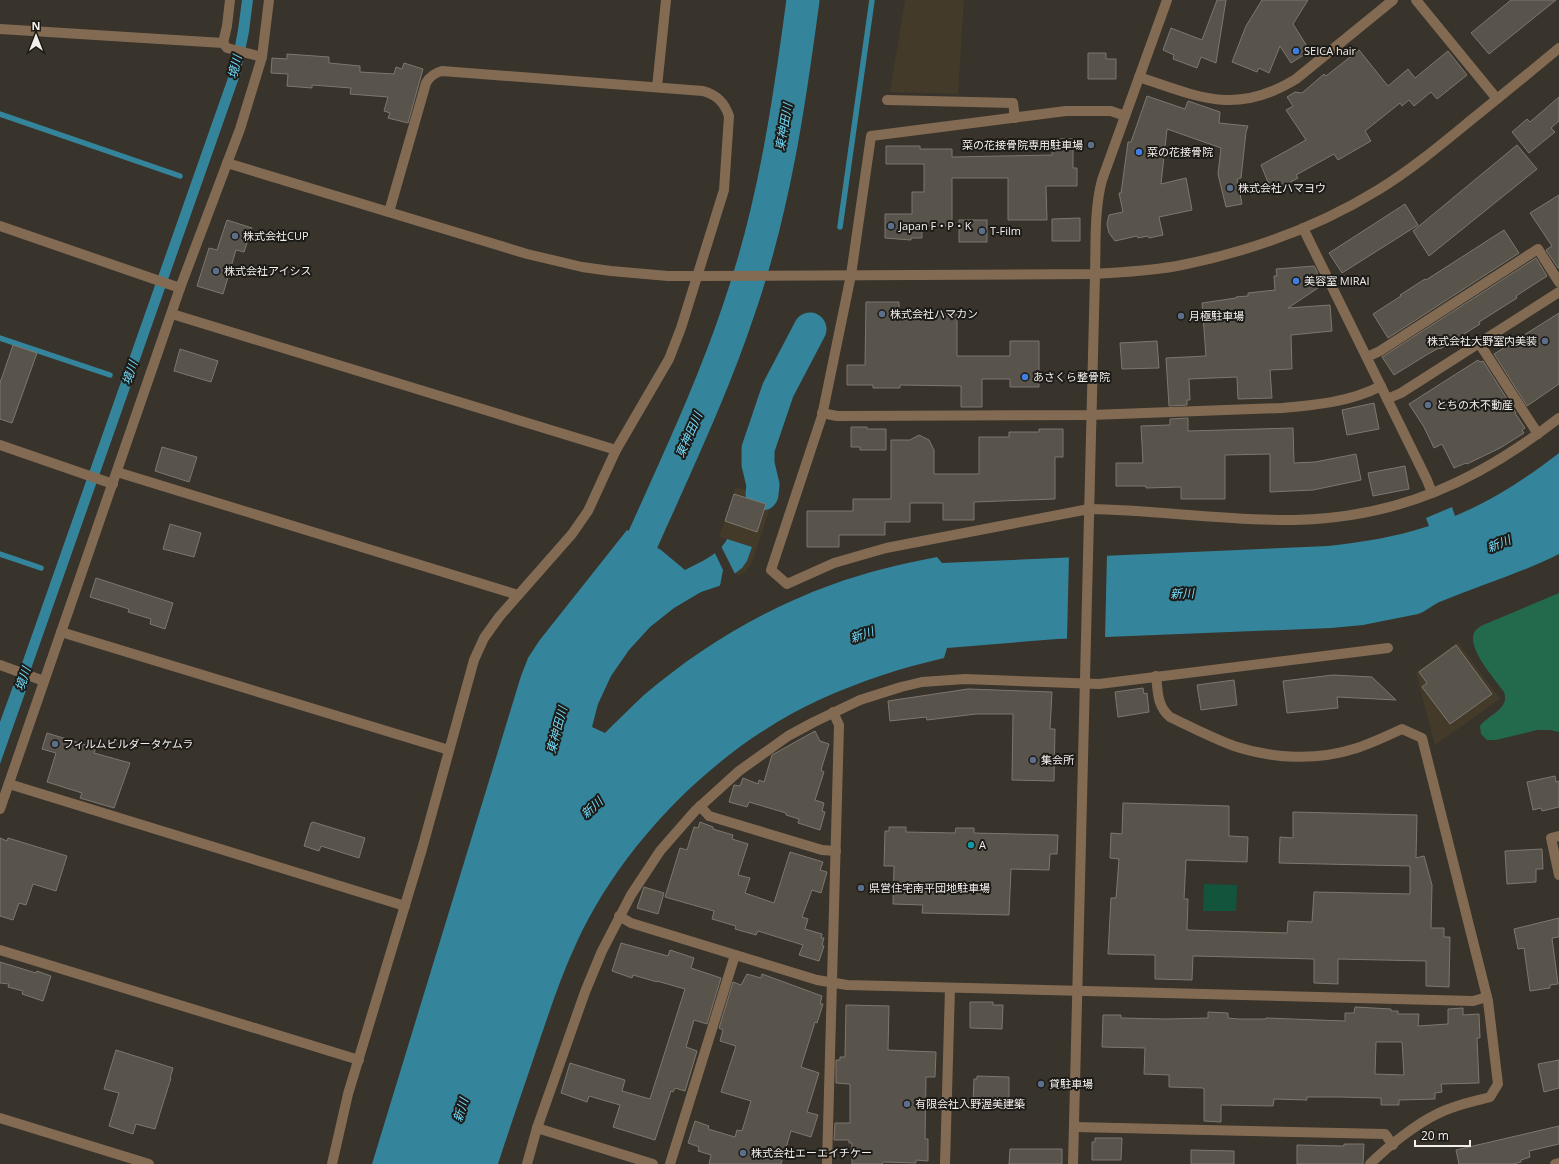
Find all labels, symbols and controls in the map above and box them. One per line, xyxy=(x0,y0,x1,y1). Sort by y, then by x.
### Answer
north arrow xyxy=(16,16,56,56)
text: N xyxy=(32,18,40,33)
place label: SEICA hair xyxy=(1304,43,1357,58)
marker: SEICA hair xyxy=(1291,46,1301,56)
water label: 境川 xyxy=(224,51,246,80)
water label: 東神田川 xyxy=(771,100,796,152)
place label: 菜の花接骨院専用駐車場 xyxy=(962,137,1083,152)
marker: 菜の花接骨院専用駐車場 xyxy=(1086,140,1096,150)
place label: 菜の花接骨院 xyxy=(1147,144,1213,159)
marker: 菜の花接骨院 xyxy=(1134,147,1144,157)
place label: 株式会社ハマヨウ xyxy=(1238,180,1326,195)
marker: 株式会社ハマヨウ xyxy=(1225,183,1235,193)
place label: Japan F・P・K xyxy=(898,218,972,233)
marker: Japan F・P・K xyxy=(886,221,896,231)
place label: T-Film xyxy=(990,223,1021,238)
marker: T-Film xyxy=(977,226,987,236)
place label: 株式会社CUP xyxy=(243,228,309,243)
marker: 株式会社CUP xyxy=(230,231,240,241)
place label: 株式会社アイシス xyxy=(224,263,311,278)
marker: 株式会社アイシス xyxy=(211,266,221,276)
place label: 美容室 MIRAI xyxy=(1304,273,1370,288)
marker: 美容室 MIRAI xyxy=(1291,276,1301,286)
place label: 株式会社ハマカン xyxy=(890,306,978,321)
place label: 月極駐車場 xyxy=(1189,308,1244,323)
marker: 株式会社ハマカン xyxy=(877,309,887,319)
marker: 月極駐車場 xyxy=(1176,311,1186,321)
place label: 株式会社大野室内美装 xyxy=(1427,333,1537,348)
marker: 株式会社大野室内美装 xyxy=(1540,336,1550,346)
water label: 境川 xyxy=(118,357,142,387)
place label: あさくら整骨院 xyxy=(1033,369,1110,384)
marker: あさくら整骨院 xyxy=(1020,372,1030,382)
place label: とちの木不動産 xyxy=(1436,397,1513,412)
marker: とちの木不動産 xyxy=(1423,400,1433,410)
water label: 東神田川 xyxy=(671,408,707,460)
water label: 新川 xyxy=(1484,530,1515,556)
water label: 新川 xyxy=(1170,584,1196,603)
water label: 新川 xyxy=(848,622,878,646)
water label: 境川 xyxy=(11,663,35,693)
water label: 東神田川 xyxy=(542,703,571,755)
place label: フィルムビルダータケムラ xyxy=(63,736,193,751)
marker: フィルムビルダータケムラ xyxy=(50,739,60,749)
place label: 集会所 xyxy=(1041,752,1075,767)
marker: 集会所 xyxy=(1028,755,1038,765)
water label: 新川 xyxy=(577,792,608,822)
place label: A xyxy=(979,837,986,852)
marker: A xyxy=(966,840,976,850)
place label: 県営住宅南平団地駐車場 xyxy=(869,880,990,895)
marker: 県営住宅南平団地駐車場 xyxy=(856,883,866,893)
place label: 貸駐車場 xyxy=(1049,1076,1093,1091)
marker: 貸駐車場 xyxy=(1036,1079,1046,1089)
water label: 新川 xyxy=(449,1094,473,1124)
place label: 有限会社入野渥美建築 xyxy=(915,1096,1025,1111)
marker: 有限会社入野渥美建築 xyxy=(902,1099,912,1109)
scale bar xyxy=(1415,1122,1470,1148)
text: 20 m xyxy=(1421,1127,1449,1144)
place label: 株式会社エーエイチケー xyxy=(751,1145,872,1160)
marker: 株式会社エーエイチケー xyxy=(738,1148,748,1158)

